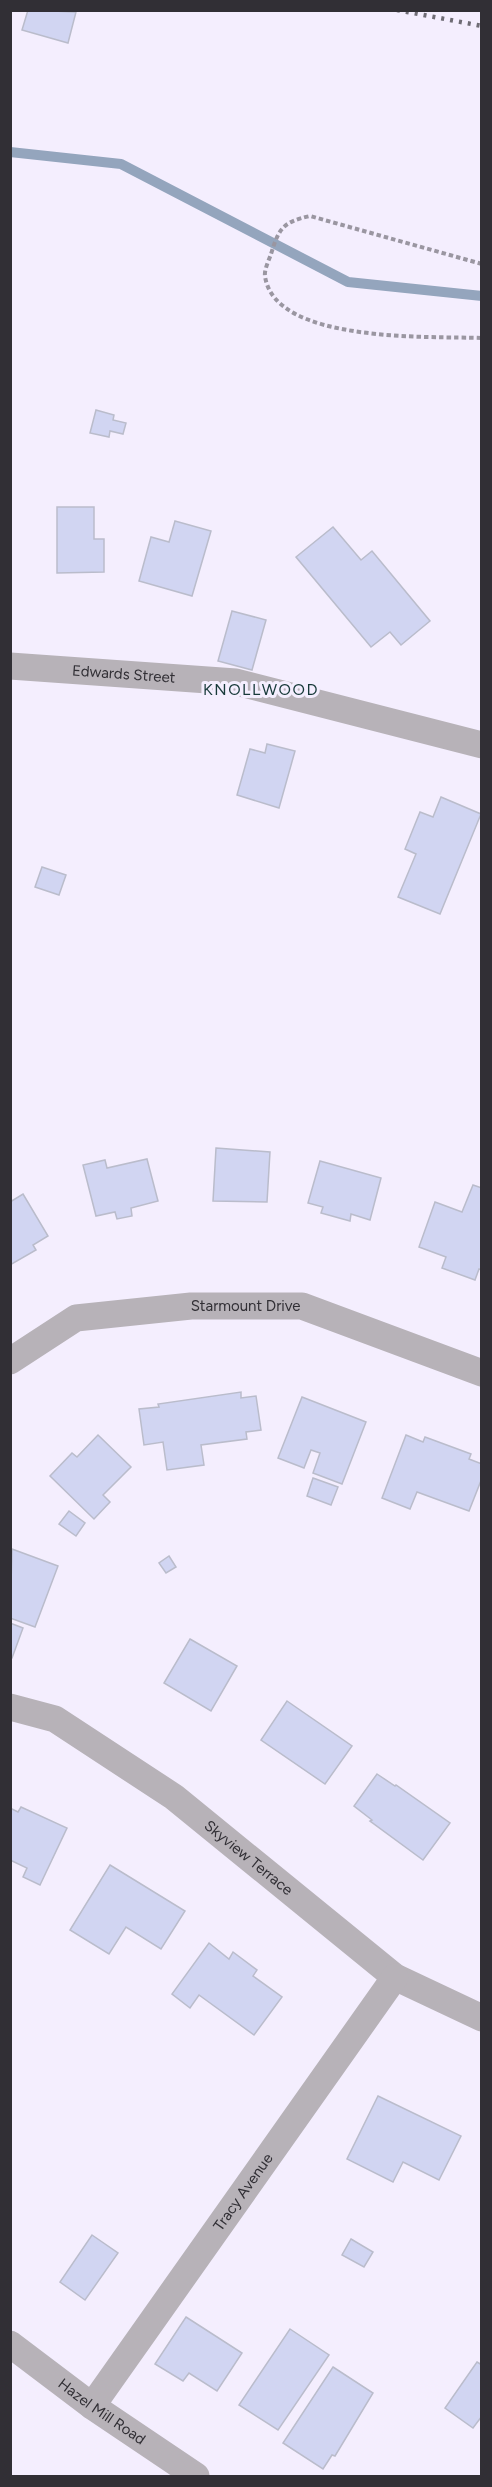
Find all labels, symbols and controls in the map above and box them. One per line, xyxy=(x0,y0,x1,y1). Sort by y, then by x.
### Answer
street label: Edwards Street xyxy=(71,661,176,687)
district label: KNOLLWOOD xyxy=(203,680,319,699)
street label: Starmount Drive xyxy=(191,1297,301,1315)
street label: Skyview Terrace xyxy=(201,1816,296,1899)
street label: Tracy Avenue xyxy=(210,2150,277,2234)
street label: Hazel Mill Road xyxy=(55,2375,149,2448)

